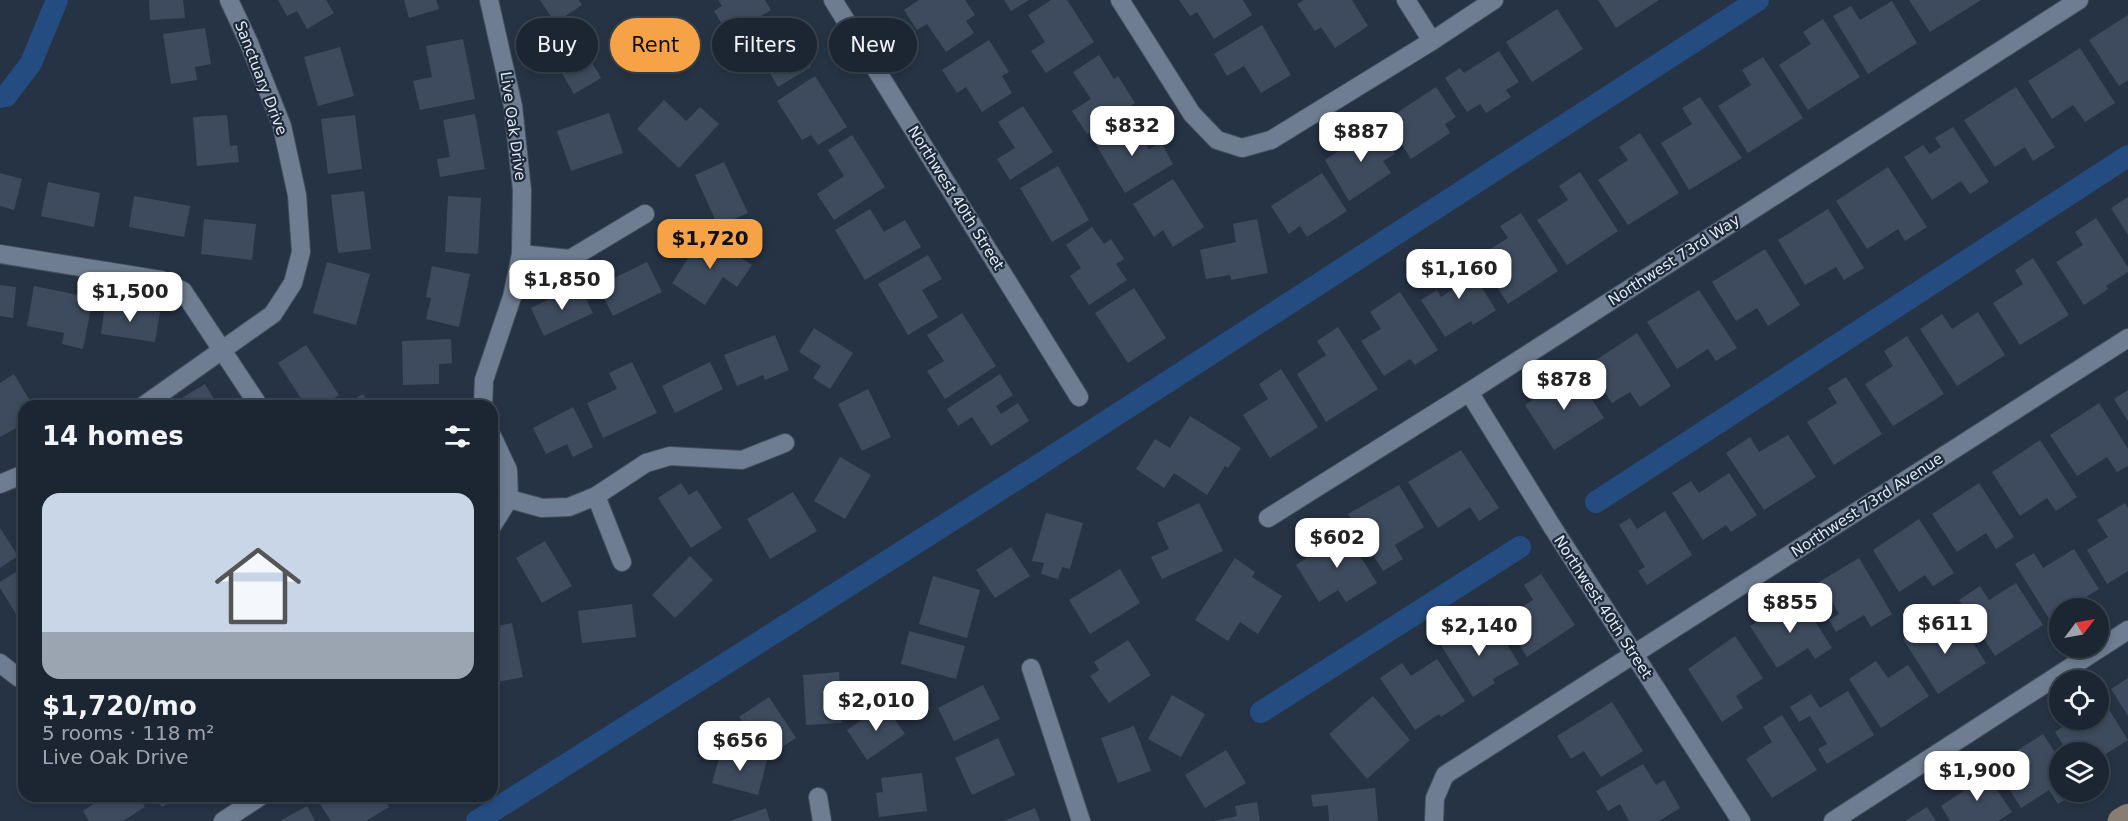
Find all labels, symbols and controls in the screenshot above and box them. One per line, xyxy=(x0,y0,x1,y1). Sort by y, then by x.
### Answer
street label: Sanctuary Drive xyxy=(231,18,291,138)
chip: Buy xyxy=(516,18,598,72)
chip: Rent xyxy=(610,18,700,72)
chip: Filters xyxy=(712,18,817,72)
chip: New xyxy=(829,18,917,72)
street label: Live Oak Drive xyxy=(496,70,530,182)
pin: $832 xyxy=(1096,106,1168,157)
pin: $887 xyxy=(1325,112,1397,163)
text: $832 xyxy=(1104,113,1160,137)
text: $887 xyxy=(1333,119,1389,143)
street label: Northwest 40th Street xyxy=(904,123,1008,274)
street label: Northwest 73rd Way xyxy=(1605,211,1743,309)
pin: $1,720 xyxy=(661,219,759,270)
text: $1,720 xyxy=(671,226,749,250)
pin: $1,160 xyxy=(1410,249,1508,300)
text: $1,160 xyxy=(1420,256,1498,280)
pin: $1,850 xyxy=(513,260,611,311)
text: $1,850 xyxy=(523,267,601,291)
pin: $1,500 xyxy=(81,272,179,323)
text: $1,500 xyxy=(91,279,169,303)
pin: $878 xyxy=(1528,360,1600,411)
text: $878 xyxy=(1536,367,1592,391)
icon: filters xyxy=(441,420,474,453)
text: 14 homes xyxy=(42,421,184,451)
street label: Northwest 73rd Avenue xyxy=(1788,449,1946,561)
pin: $602 xyxy=(1301,518,1373,569)
text: $602 xyxy=(1309,525,1365,549)
icon: home xyxy=(204,532,312,640)
street label: Northwest 40th Street xyxy=(1550,532,1656,682)
pin: $855 xyxy=(1754,583,1826,634)
text: $855 xyxy=(1762,590,1818,614)
north arrow xyxy=(2049,598,2109,658)
map controls xyxy=(2049,598,2109,802)
pin: $611 xyxy=(1909,604,1981,655)
pin: $2,140 xyxy=(1430,606,1528,657)
text: $611 xyxy=(1917,611,1973,635)
text: $2,140 xyxy=(1440,613,1518,637)
button: locate xyxy=(2049,670,2109,730)
pin: $2,010 xyxy=(827,681,925,732)
text: $2,010 xyxy=(837,688,915,712)
text: $1,720/mo xyxy=(42,691,197,721)
text: 5 rooms · 118 m² xyxy=(42,721,214,745)
pin: $656 xyxy=(704,721,776,772)
text: $656 xyxy=(712,728,768,752)
button: layers xyxy=(2049,742,2109,802)
text: Live Oak Drive xyxy=(42,745,188,769)
pin: $1,900 xyxy=(1928,751,2026,802)
text: $1,900 xyxy=(1938,758,2016,782)

